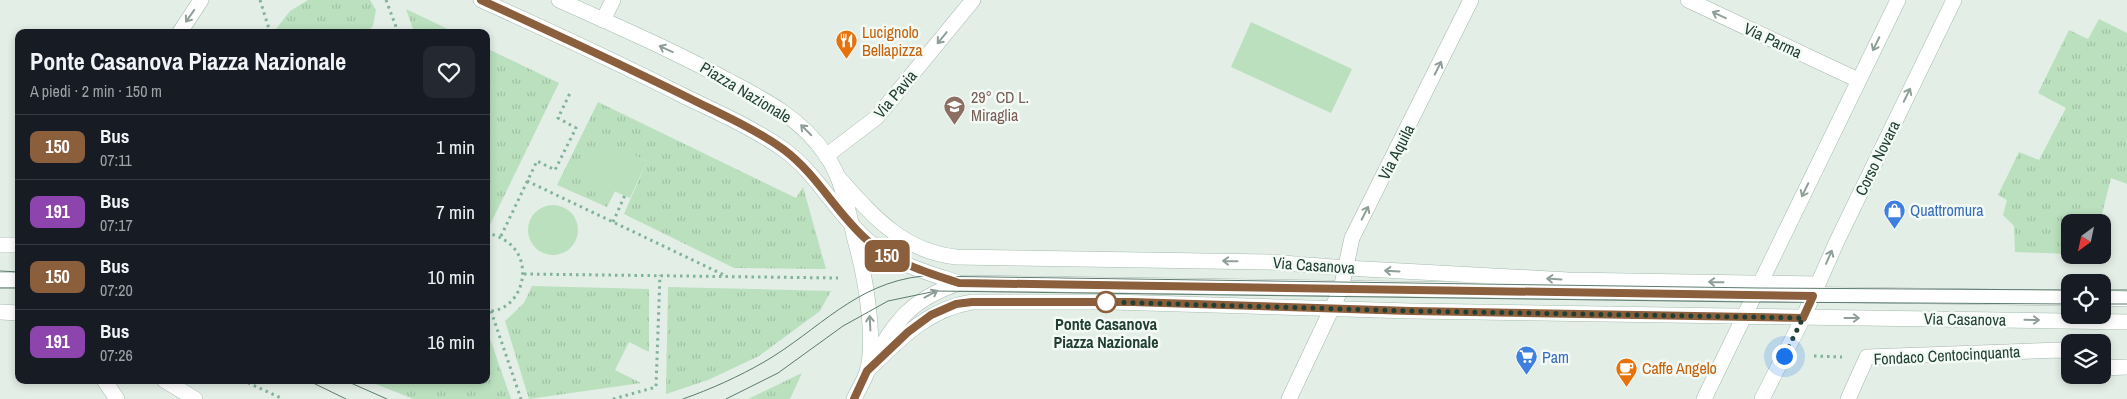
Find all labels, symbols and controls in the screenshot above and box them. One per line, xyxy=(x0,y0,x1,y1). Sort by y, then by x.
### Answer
one-way arrow xyxy=(185,9,195,23)
one-way arrow xyxy=(1712,9,1727,19)
street label: Via Parma xyxy=(1740,17,1806,63)
place label: Lucignolo Bellapizza xyxy=(862,21,923,61)
restaurant icon: Lucignolo Bellapizza xyxy=(834,29,858,60)
one-way arrow xyxy=(937,31,948,44)
one-way arrow xyxy=(1871,36,1880,51)
one-way arrow xyxy=(659,43,674,53)
text: Ponte Casanova Piazza Nazionale xyxy=(30,45,346,77)
button: heart xyxy=(423,46,475,98)
street label: Piazza Nazionale xyxy=(696,56,796,128)
one-way arrow xyxy=(1433,60,1443,75)
street label: Via Pavia xyxy=(868,65,922,123)
text: A piedi · 2 min · 150 m xyxy=(30,80,162,102)
place label: 29° CD L. Miraglia xyxy=(971,86,1029,126)
one-way arrow xyxy=(1903,88,1913,103)
school or university icon: 29° CD L. Miraglia xyxy=(943,94,967,125)
street label: Corso Novara xyxy=(1849,116,1905,199)
street label: Via Aquila xyxy=(1373,120,1420,184)
text: Bus xyxy=(100,123,129,149)
one-way arrow xyxy=(800,125,812,137)
text: 150 xyxy=(45,134,70,159)
text: 1 min xyxy=(436,134,475,160)
text: 07:11 xyxy=(100,149,132,171)
one-way arrow xyxy=(1800,182,1809,197)
text: Bus xyxy=(100,188,129,214)
shop icon: Quattromura xyxy=(1882,198,1906,229)
text: 191 xyxy=(45,199,70,224)
text: 7 min xyxy=(436,199,475,225)
place label: Quattromura xyxy=(1910,199,1984,221)
one-way arrow xyxy=(1361,206,1370,221)
text: 07:17 xyxy=(100,214,133,236)
north arrow xyxy=(2061,214,2111,264)
map controls xyxy=(2061,214,2111,384)
line badge: 150 xyxy=(858,240,916,272)
text: 150 xyxy=(875,243,899,268)
one-way arrow xyxy=(1825,250,1835,265)
street label: Via Casanova xyxy=(1272,251,1356,279)
text: Bus xyxy=(100,253,129,279)
one-way arrow xyxy=(1222,256,1238,266)
text: 150 xyxy=(45,264,70,289)
text: 10 min xyxy=(427,264,475,290)
one-way arrow xyxy=(1384,266,1400,275)
one-way arrow xyxy=(1546,274,1562,284)
button: locate xyxy=(2061,274,2111,324)
one-way arrow xyxy=(1709,278,1725,287)
text: 07:20 xyxy=(100,279,133,301)
one-way arrow xyxy=(923,289,937,299)
marker: Ponte Casanova Piazza Nazionale xyxy=(1095,291,1117,313)
street label: Via Casanova xyxy=(1924,307,2007,331)
place label: Ponte Casanova Piazza Nazionale xyxy=(1053,313,1159,353)
one-way arrow xyxy=(1843,313,1859,323)
one-way arrow xyxy=(865,315,874,331)
one-way arrow xyxy=(2023,315,2039,325)
text: Bus xyxy=(100,318,129,344)
text: 191 xyxy=(45,329,70,354)
text: 16 min xyxy=(427,329,475,355)
button: layers xyxy=(2061,334,2111,384)
street label: Fondaco Centocinquanta xyxy=(1873,340,2022,370)
text: 07:26 xyxy=(100,344,133,366)
your location xyxy=(1772,344,1797,369)
supermarket icon: Pam xyxy=(1514,345,1538,376)
place label: Pam xyxy=(1542,346,1569,368)
cafe icon: Caffe Angelo xyxy=(1614,356,1638,387)
place label: Caffe Angelo xyxy=(1642,357,1717,379)

